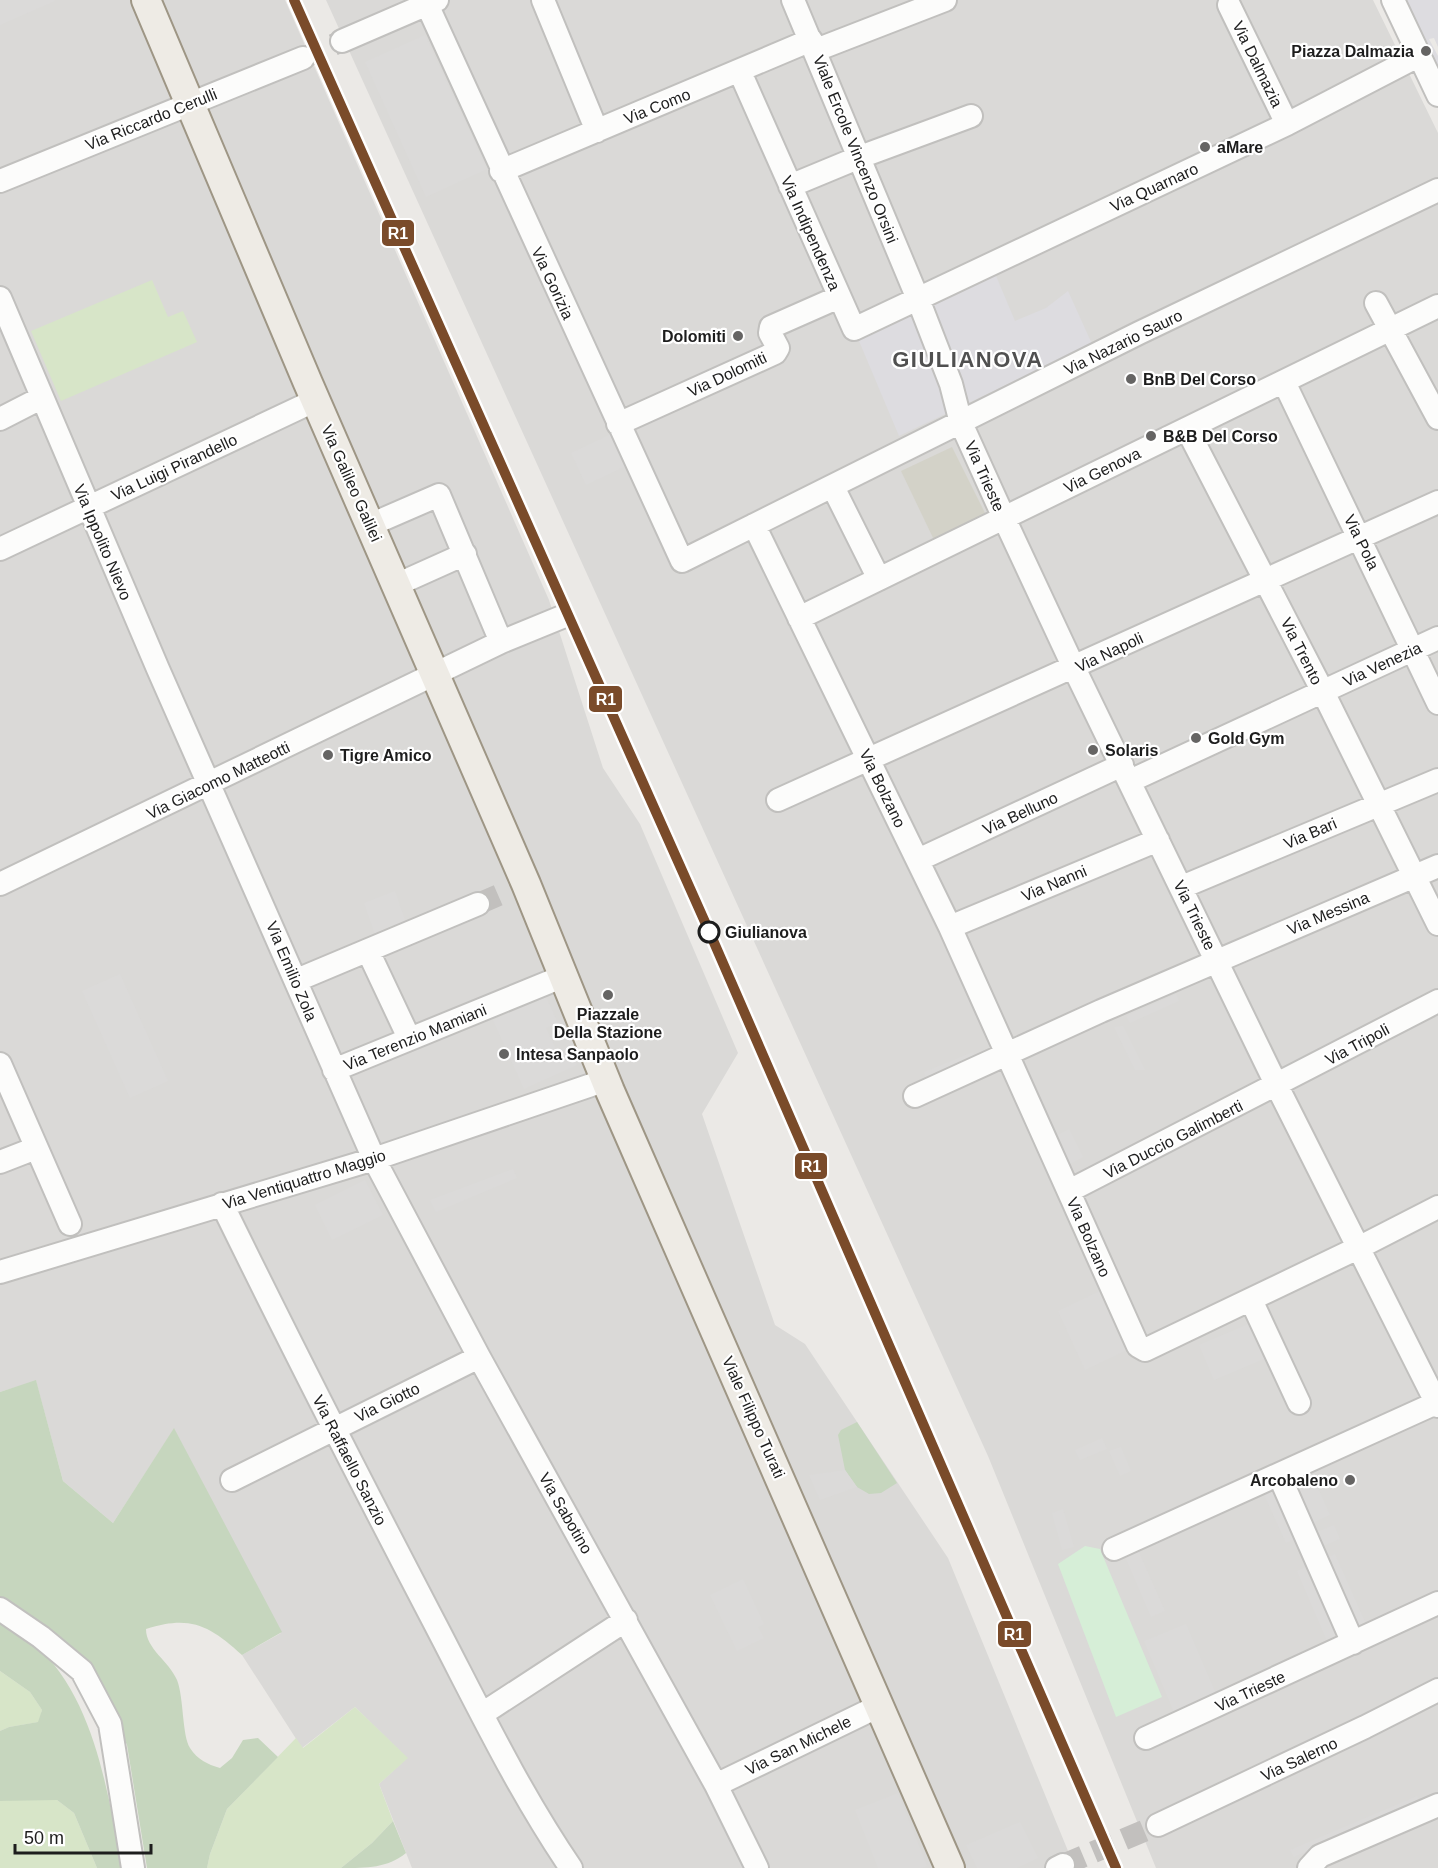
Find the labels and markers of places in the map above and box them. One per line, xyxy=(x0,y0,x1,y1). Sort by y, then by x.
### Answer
place label: Piazza Dalmazia xyxy=(1291,43,1414,60)
marker: Piazza Dalmazia xyxy=(1419,44,1433,58)
place label: aMare xyxy=(1217,139,1263,156)
marker: aMare xyxy=(1198,140,1212,154)
place label: Dolomiti xyxy=(662,328,726,345)
marker: Dolomiti xyxy=(731,329,745,343)
place label: BnB Del Corso xyxy=(1143,371,1256,388)
marker: BnB Del Corso xyxy=(1124,372,1138,386)
place label: B&B Del Corso xyxy=(1163,428,1278,445)
marker: B&B Del Corso xyxy=(1144,429,1158,443)
place label: Gold Gym xyxy=(1208,730,1284,747)
marker: Gold Gym xyxy=(1189,731,1203,745)
place label: Solaris xyxy=(1105,742,1158,759)
marker: Solaris xyxy=(1086,743,1100,757)
place label: Tigre Amico xyxy=(340,747,432,764)
marker: Tigre Amico xyxy=(321,748,335,762)
marker: Giulianova xyxy=(698,921,720,943)
place label: Giulianova xyxy=(725,924,807,941)
marker: Piazzale Della Stazione xyxy=(601,988,615,1002)
place label: Piazzale Della Stazione xyxy=(554,1006,662,1041)
place label: Intesa Sanpaolo xyxy=(516,1046,639,1063)
marker: Intesa Sanpaolo xyxy=(497,1047,511,1061)
place label: Arcobaleno xyxy=(1250,1472,1338,1489)
marker: Arcobaleno xyxy=(1343,1473,1357,1487)

